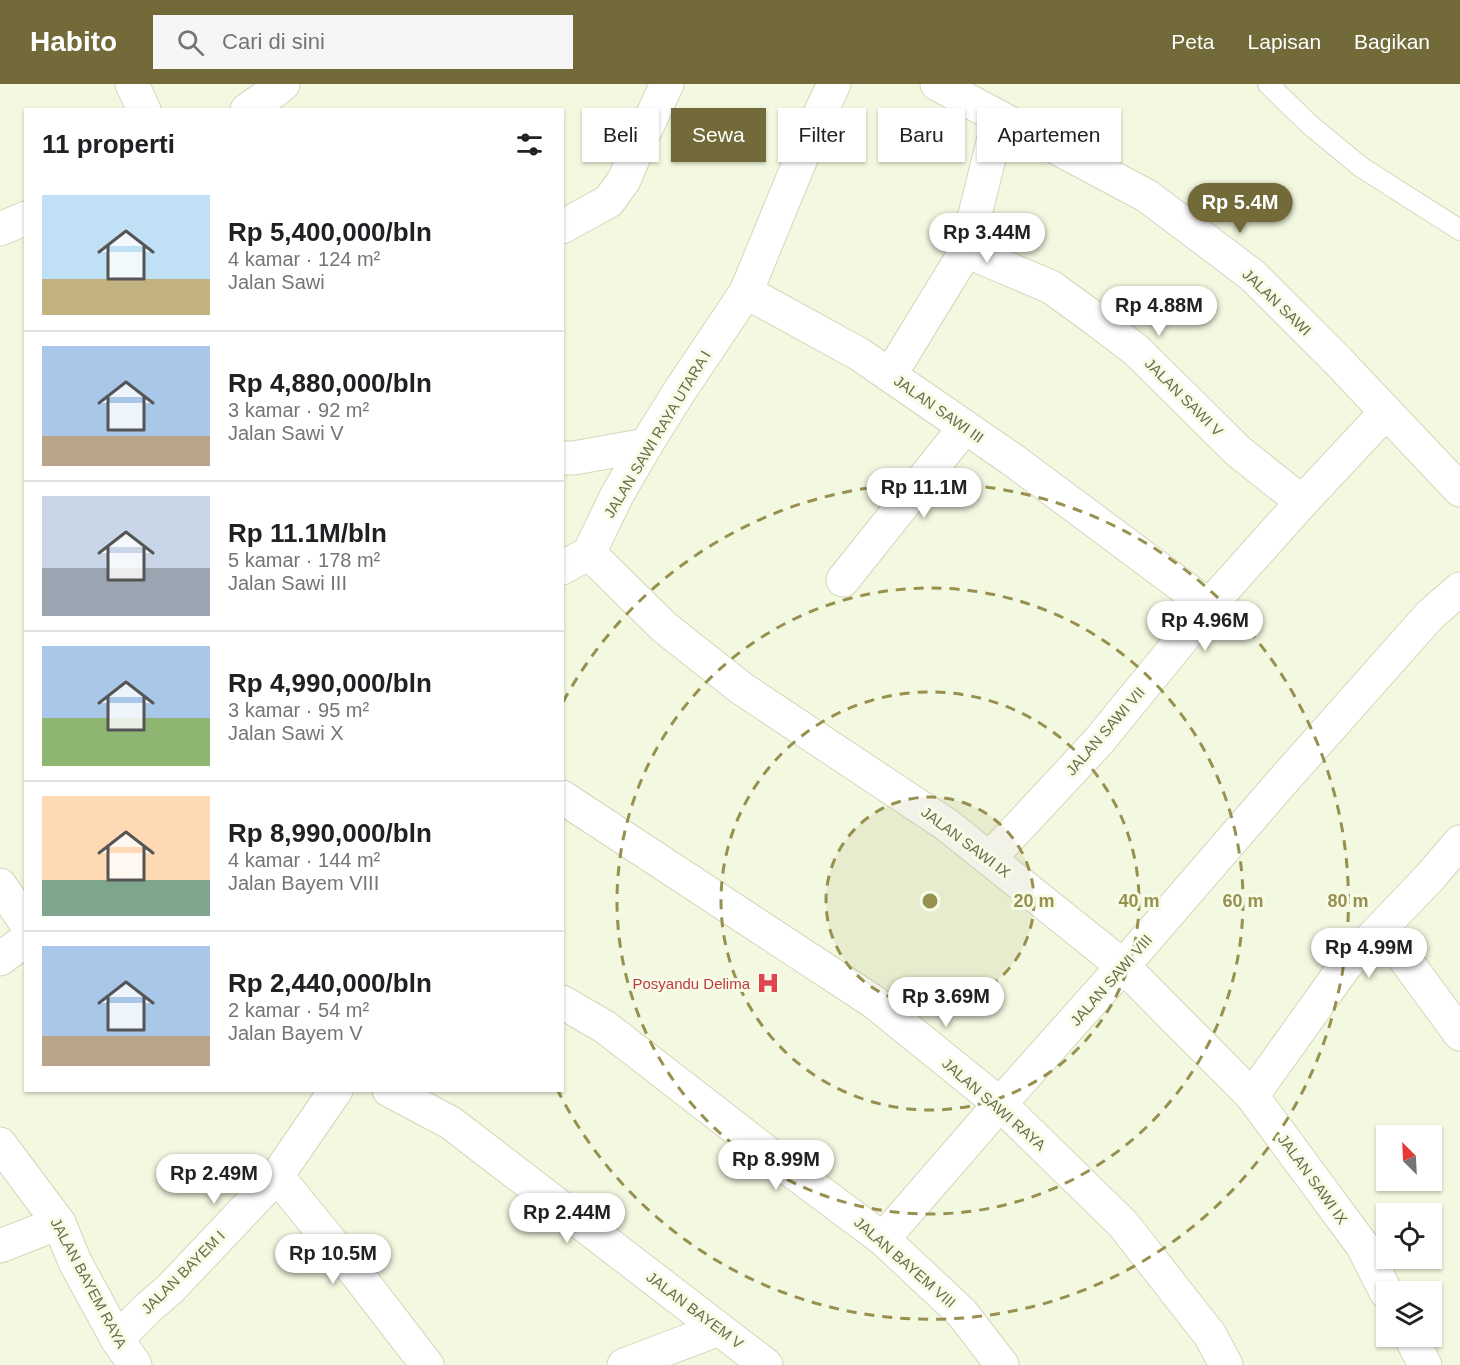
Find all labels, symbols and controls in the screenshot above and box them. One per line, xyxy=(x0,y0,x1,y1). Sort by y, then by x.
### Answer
search box xyxy=(153,15,573,69)
text: Habito xyxy=(30,26,117,57)
icon: search xyxy=(174,26,207,59)
text: Cari di sini xyxy=(222,29,325,54)
text: Peta xyxy=(1171,30,1215,53)
text: Lapisan xyxy=(1248,30,1321,53)
text: Bagikan xyxy=(1354,30,1430,53)
chip: Beli xyxy=(582,108,659,162)
chip: Sewa xyxy=(671,108,766,162)
chip: Filter xyxy=(778,108,866,162)
chip: Baru xyxy=(878,108,965,162)
chip: Apartemen xyxy=(977,108,1121,162)
icon: filters xyxy=(513,128,546,161)
text: 11 properti xyxy=(42,129,175,159)
pin: Rp 5.4M xyxy=(1185,183,1295,234)
text: Rp 5.4M xyxy=(1202,191,1278,213)
pin: Rp 3.44M xyxy=(925,213,1049,264)
text: Rp 5,400,000/bln xyxy=(228,217,432,247)
icon: home xyxy=(90,219,162,291)
text: Rp 3.44M xyxy=(943,221,1031,243)
text: 4 kamar · 124 m² xyxy=(228,248,380,270)
street label: JALAN SAWI xyxy=(1239,265,1315,339)
text: Jalan Sawi xyxy=(228,271,325,293)
pin: Rp 4.88M xyxy=(1097,286,1221,337)
text: Rp 4.88M xyxy=(1115,294,1203,316)
street label: JALAN SAWI RAYA UTARA I xyxy=(600,347,714,521)
street label: JALAN SAWI V xyxy=(1142,355,1226,439)
text: Rp 4,880,000/bln xyxy=(228,368,432,398)
icon: home xyxy=(90,370,162,442)
street label: JALAN SAWI III xyxy=(891,372,987,446)
text: 3 kamar · 92 m² xyxy=(228,399,369,421)
text: Jalan Sawi V xyxy=(228,422,344,444)
pin: Rp 11.1M xyxy=(862,468,986,519)
text: Rp 11.1M xyxy=(881,476,967,498)
text: Rp 11.1M/bln xyxy=(228,518,387,548)
icon: home xyxy=(90,520,162,592)
text: 5 kamar · 178 m² xyxy=(228,549,380,571)
text: Jalan Sawi III xyxy=(228,572,347,594)
pin: Rp 4.96M xyxy=(1143,601,1267,652)
text: Rp 4.96M xyxy=(1161,609,1249,631)
text: Rp 4,990,000/bln xyxy=(228,668,432,698)
icon: home xyxy=(90,670,162,742)
street label: JALAN SAWI VII xyxy=(1062,683,1148,779)
text: 3 kamar · 95 m² xyxy=(228,699,369,721)
text: Jalan Sawi X xyxy=(228,722,344,744)
street label: JALAN SAWI IX xyxy=(918,803,1014,881)
text: Rp 8,990,000/bln xyxy=(228,818,432,848)
icon: home xyxy=(90,820,162,892)
text: 4 kamar · 144 m² xyxy=(228,849,380,871)
text: Jalan Bayem VIII xyxy=(228,872,379,894)
centre of rings xyxy=(920,891,940,911)
text: 20 m xyxy=(1013,891,1055,911)
text: 40 m xyxy=(1118,891,1160,911)
text: 60 m xyxy=(1222,891,1264,911)
text: 80 m xyxy=(1327,891,1369,911)
pin: Rp 4.99M xyxy=(1307,928,1431,979)
street label: JALAN SAWI VIII xyxy=(1067,931,1155,1029)
text: Rp 4.99M xyxy=(1325,936,1413,958)
text: Rp 2,440,000/bln xyxy=(228,968,432,998)
icon: home xyxy=(90,970,162,1042)
hospital icon: Posyandu Delima xyxy=(755,970,781,996)
place label: Posyandu Delima xyxy=(632,975,751,992)
pin: Rp 3.69M xyxy=(884,977,1008,1028)
text: Rp 3.69M xyxy=(902,985,990,1007)
text: 2 kamar · 54 m² xyxy=(228,999,369,1021)
text: Jalan Bayem V xyxy=(228,1022,363,1044)
street label: JALAN SAWI RAYA xyxy=(939,1054,1049,1154)
north arrow xyxy=(1376,1125,1442,1191)
map controls xyxy=(1376,1125,1442,1347)
street label: JALAN SAWI IX xyxy=(1275,1131,1351,1227)
pin: Rp 8.99M xyxy=(714,1140,838,1191)
text: Rp 8.99M xyxy=(732,1148,820,1170)
pin: Rp 2.49M xyxy=(152,1154,276,1205)
text: Rp 2.49M xyxy=(170,1162,258,1184)
pin: Rp 2.44M xyxy=(505,1193,629,1244)
text: Rp 2.44M xyxy=(523,1201,611,1223)
button: locate xyxy=(1376,1203,1442,1269)
street label: JALAN BAYEM VIII xyxy=(851,1213,959,1311)
street label: JALAN BAYEM RAYA xyxy=(47,1215,131,1351)
street label: JALAN BAYEM I xyxy=(138,1227,228,1317)
pin: Rp 10.5M xyxy=(271,1234,395,1285)
text: Rp 10.5M xyxy=(289,1242,377,1264)
street label: JALAN BAYEM V xyxy=(643,1268,747,1352)
button: layers xyxy=(1376,1281,1442,1347)

